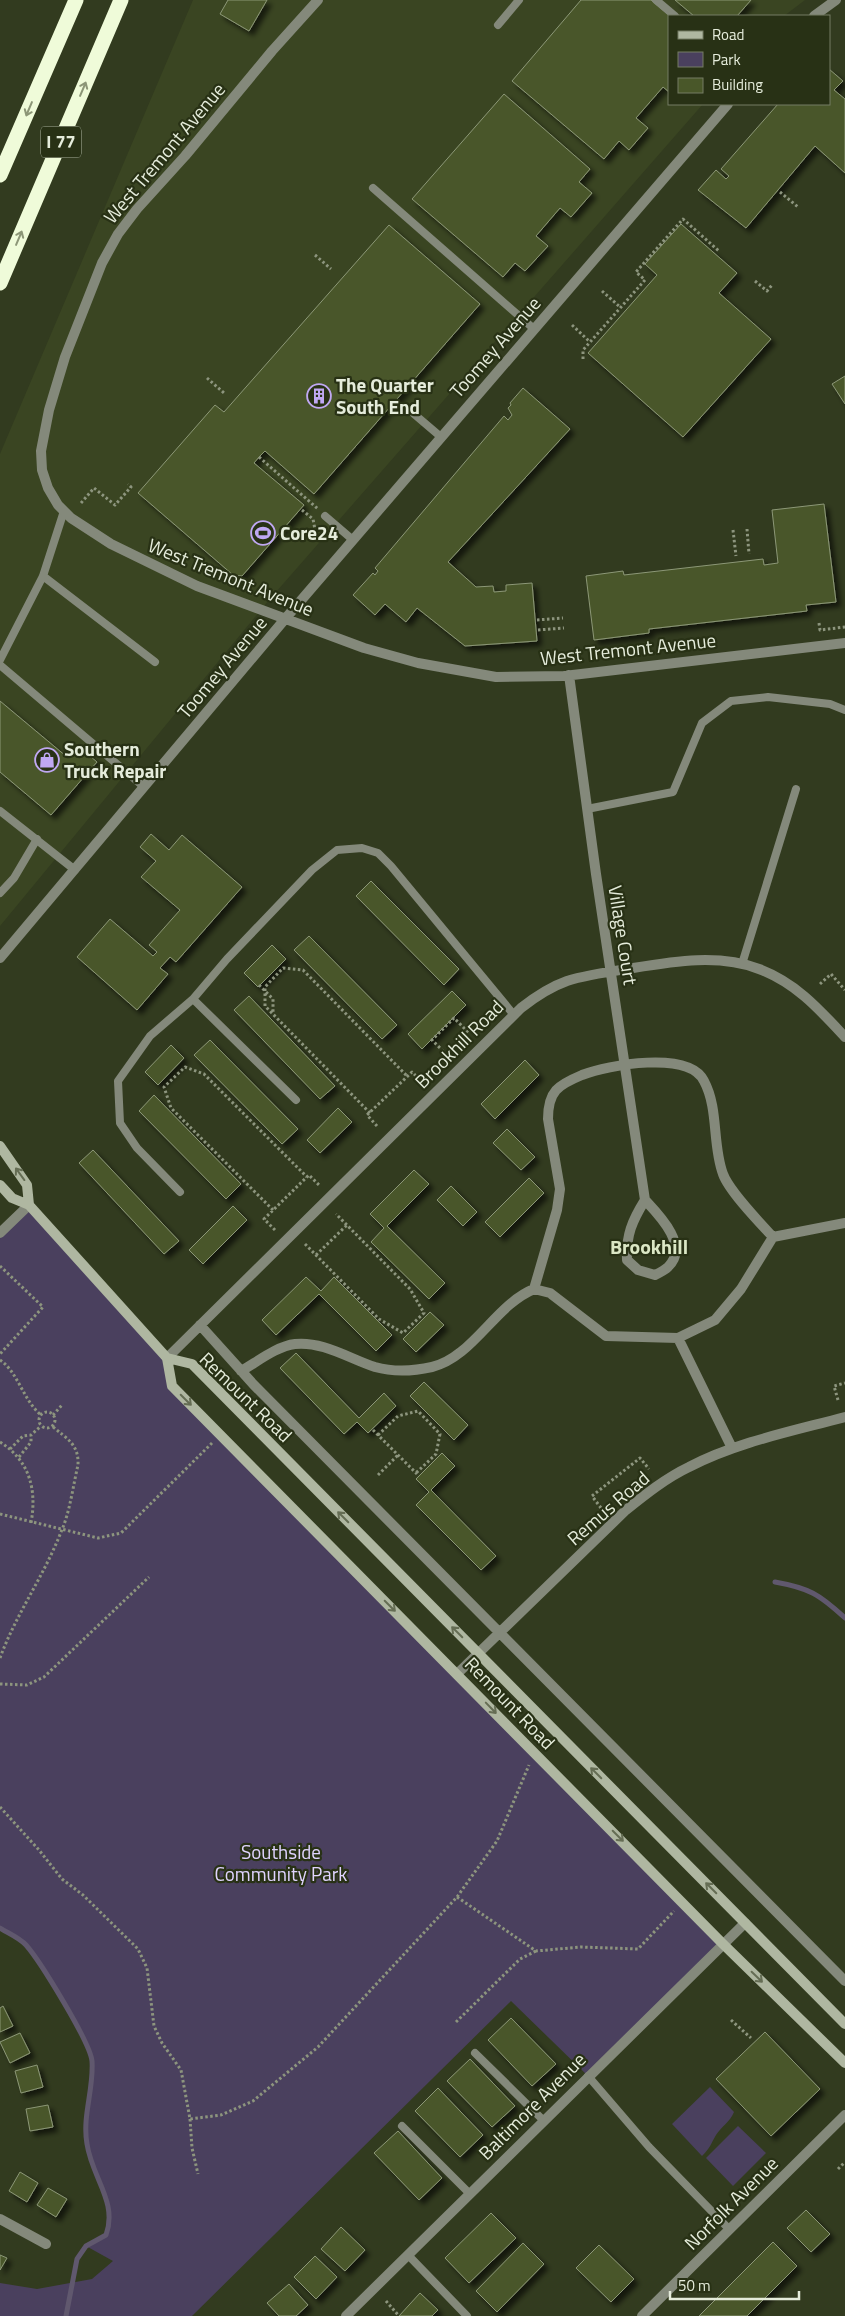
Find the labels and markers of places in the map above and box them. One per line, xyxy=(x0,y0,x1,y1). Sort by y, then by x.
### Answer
place label: The Quarter South End xyxy=(336,370,434,421)
building icon: The Quarter South End xyxy=(306,383,332,409)
place label: Core24 xyxy=(280,518,338,547)
sports icon: Core24 xyxy=(250,520,276,546)
place label: Southern Truck Repair xyxy=(64,734,166,785)
shop icon: Southern Truck Repair xyxy=(34,747,60,773)

